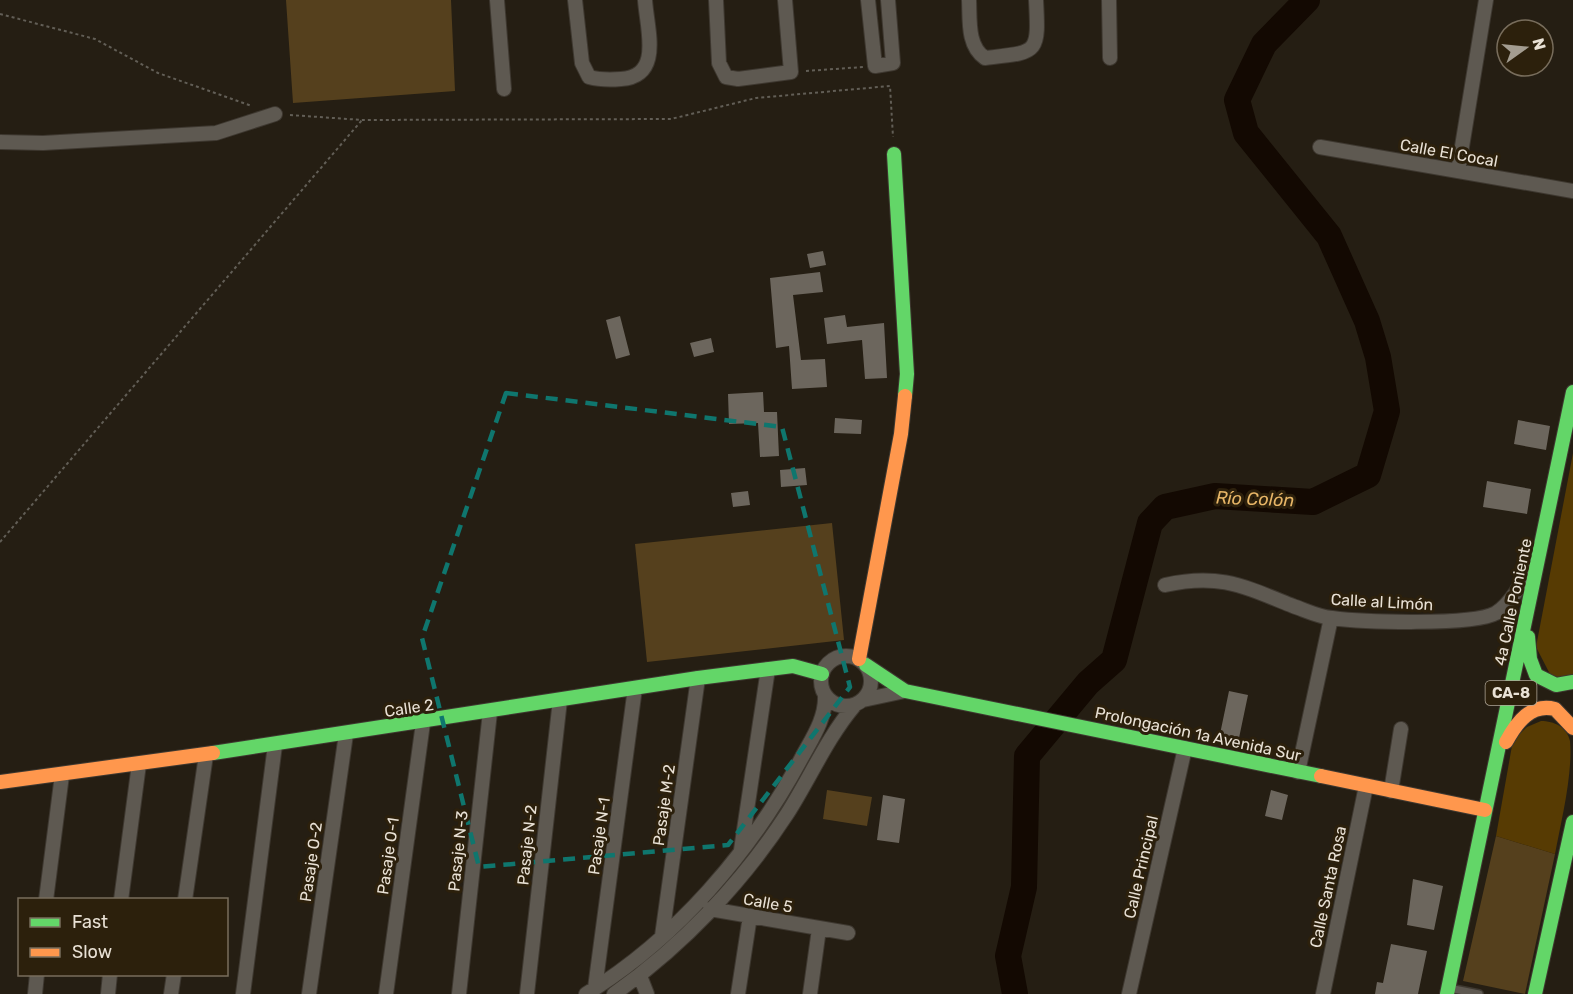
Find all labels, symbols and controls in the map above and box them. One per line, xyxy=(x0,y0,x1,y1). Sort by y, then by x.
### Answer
north arrow xyxy=(1495,18,1555,78)
text: N xyxy=(1528,36,1550,52)
street label: Calle El Cocal xyxy=(1399,135,1499,171)
water label: Río Colón xyxy=(1215,487,1295,511)
street label: 4a Calle Poniente xyxy=(1490,537,1536,667)
street label: Calle al Limón xyxy=(1330,590,1434,614)
road number: CA-8 xyxy=(1486,681,1537,705)
street label: Calle 2 xyxy=(383,695,435,721)
street label: Prolongación 1a Avenida Sur xyxy=(1093,703,1303,765)
street label: Pasaje M-2 xyxy=(649,763,679,847)
street label: Pasaje N-1 xyxy=(584,796,614,876)
street label: Pasaje N-2 xyxy=(513,804,541,886)
street label: Pasaje N-3 xyxy=(444,810,472,892)
street label: Calle Principal xyxy=(1120,814,1162,920)
street label: Pasaje O-1 xyxy=(373,816,403,896)
street label: Pasaje O-2 xyxy=(296,821,326,903)
street label: Calle Santa Rosa xyxy=(1306,824,1350,950)
street label: Calle 5 xyxy=(742,889,794,917)
legend xyxy=(18,898,228,976)
text: Fast xyxy=(72,911,108,933)
text: Slow xyxy=(72,941,112,963)

